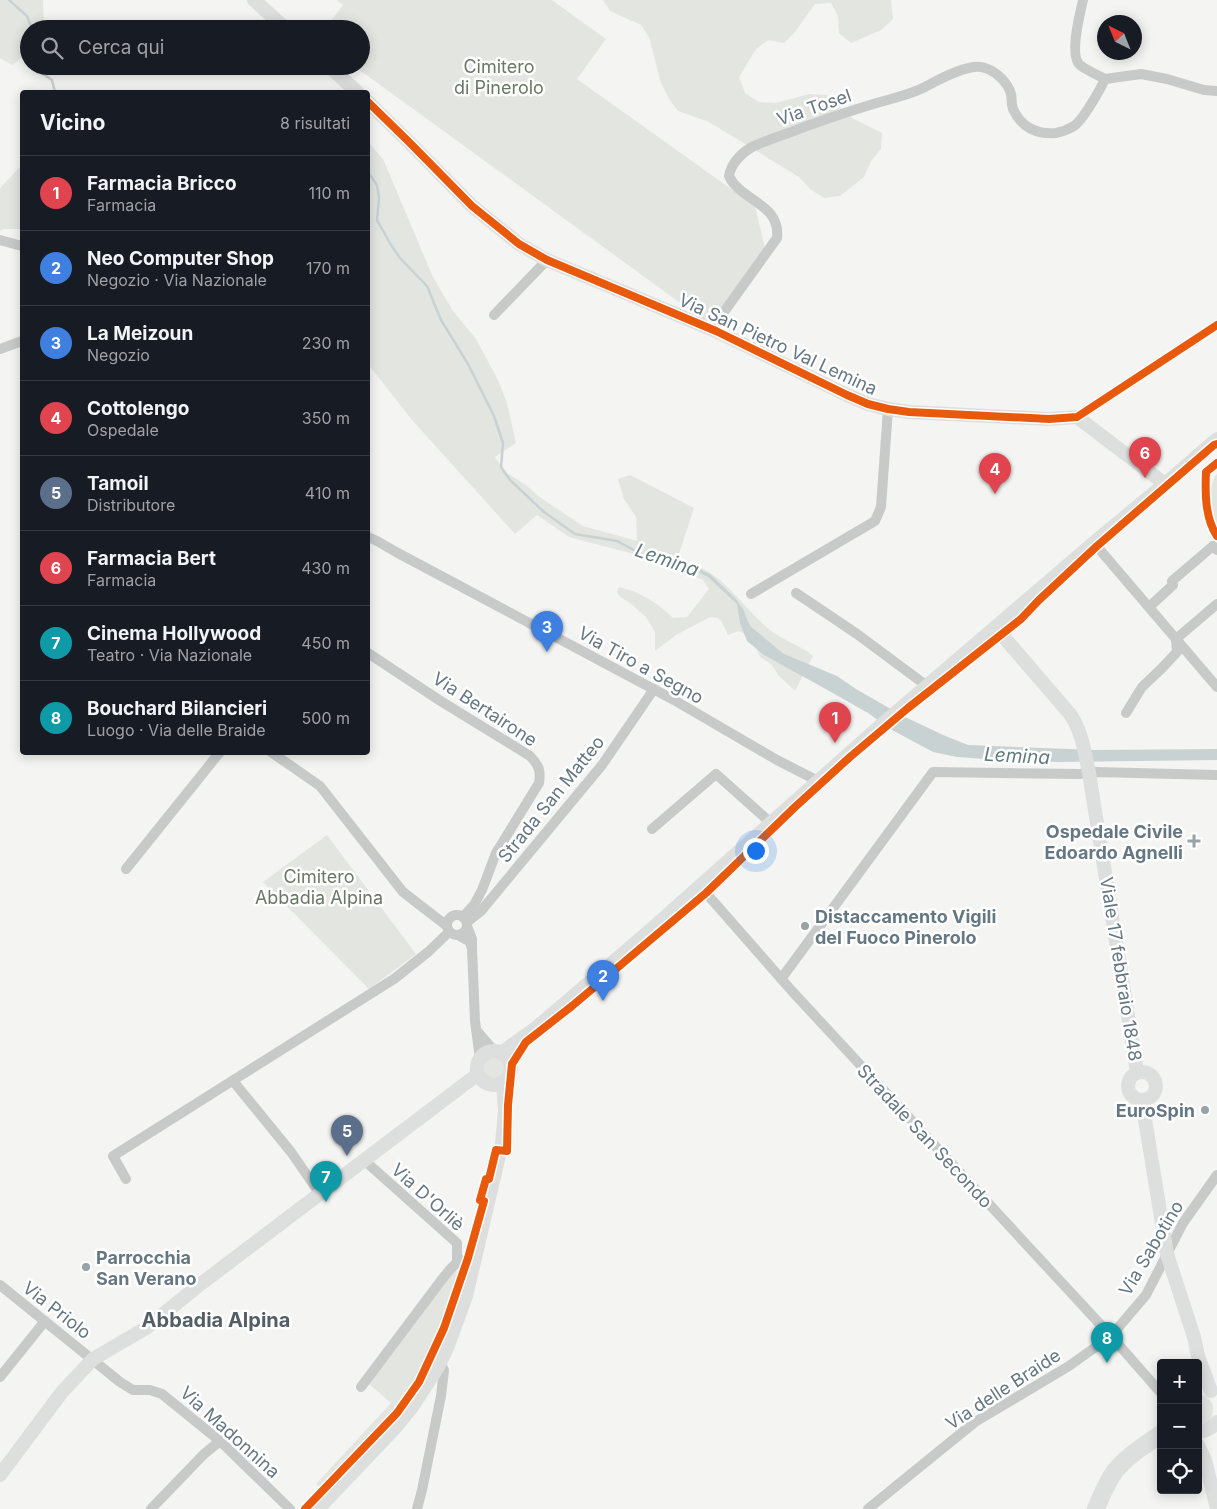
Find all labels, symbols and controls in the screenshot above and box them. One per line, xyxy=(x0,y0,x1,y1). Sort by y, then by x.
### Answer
north arrow xyxy=(1097,15,1142,60)
search box xyxy=(20,20,370,75)
icon: search xyxy=(38,34,66,62)
text: Cerca qui xyxy=(78,36,164,59)
park label: Cimitero di Pinerolo xyxy=(454,56,544,98)
street label: Via Tosel xyxy=(774,84,854,130)
text: Vicino xyxy=(40,110,105,135)
text: 8 risultati xyxy=(280,113,350,133)
text: Farmacia Bricco xyxy=(87,172,237,195)
text: 1 xyxy=(53,183,59,203)
text: 110 m xyxy=(308,183,350,203)
text: Farmacia xyxy=(87,195,156,215)
text: Neo Computer Shop xyxy=(87,247,274,270)
text: 2 xyxy=(51,258,61,278)
text: 170 m xyxy=(306,258,350,278)
text: Negozio · Via Nazionale xyxy=(87,270,267,290)
street label: Via San Pietro Val Lemina xyxy=(675,289,881,399)
text: La Meizoun xyxy=(87,322,193,345)
text: 3 xyxy=(51,333,61,353)
text: 230 m xyxy=(302,333,350,353)
text: Negozio xyxy=(87,345,150,365)
text: Cottolengo xyxy=(87,397,189,420)
text: 4 xyxy=(51,408,61,428)
text: 350 m xyxy=(302,408,350,428)
text: Ospedale xyxy=(87,420,159,440)
pin: 6 xyxy=(1129,437,1161,478)
pin: 4 xyxy=(979,453,1011,494)
text: Tamoil xyxy=(87,472,149,495)
text: 5 xyxy=(51,483,61,503)
text: 410 m xyxy=(305,483,350,503)
text: Distributore xyxy=(87,495,175,515)
water label: Lemina xyxy=(632,538,702,582)
text: Farmacia Bert xyxy=(87,547,216,570)
text: 6 xyxy=(51,558,61,578)
text: 430 m xyxy=(301,558,350,578)
text: Farmacia xyxy=(87,570,156,590)
pin: 3 xyxy=(531,611,563,652)
text: Cinema Hollywood xyxy=(87,622,261,645)
street label: Via Tiro a Segno xyxy=(575,622,707,708)
text: 7 xyxy=(51,633,61,653)
text: 450 m xyxy=(301,633,350,653)
text: Teatro · Via Nazionale xyxy=(87,645,252,665)
street label: Via Bertairone xyxy=(429,667,541,751)
text: Bouchard Bilancieri xyxy=(87,697,267,720)
pin: 1 xyxy=(819,702,851,743)
text: 8 xyxy=(51,708,61,728)
text: 500 m xyxy=(302,708,350,728)
text: Luogo · Via delle Braide xyxy=(87,720,266,740)
street label: Strada San Matteo xyxy=(494,732,608,866)
water label: Lemina xyxy=(984,743,1051,769)
place label: Ospedale Civile Edoardo Agnelli xyxy=(1045,821,1183,863)
marker: Ospedale Civile Edoardo Agnelli xyxy=(1187,834,1201,848)
your location xyxy=(743,838,769,864)
park label: Cimitero Abbadia Alpina xyxy=(255,866,383,908)
street label: Viale 17 febbraio 1848 xyxy=(1096,875,1146,1063)
place label: Distaccamento Vigili del Fuoco Pinerolo xyxy=(815,906,996,948)
marker: Distaccamento Vigili del Fuoco Pinerolo xyxy=(799,920,811,932)
pin: 2 xyxy=(587,960,619,1001)
street label: Stradale San Secondo xyxy=(853,1060,997,1212)
place label: EuroSpin xyxy=(1116,1100,1195,1121)
marker: EuroSpin xyxy=(1199,1104,1211,1116)
pin: 5 xyxy=(331,1115,363,1156)
street label: Via D'Orliè xyxy=(387,1159,469,1235)
pin: 7 xyxy=(310,1161,342,1202)
street label: Via Sabotino xyxy=(1114,1197,1188,1299)
place label: Parrocchia San Verano xyxy=(96,1247,197,1289)
marker: Parrocchia San Verano xyxy=(80,1261,92,1273)
street label: Via Priolo xyxy=(19,1277,95,1343)
district label: Abbadia Alpina xyxy=(142,1308,290,1332)
pin: 8 xyxy=(1091,1322,1123,1363)
street label: Via delle Braide xyxy=(942,1344,1064,1434)
map controls xyxy=(1157,1359,1202,1494)
button: + xyxy=(1157,1359,1202,1404)
street label: Via Madonnina xyxy=(176,1382,284,1482)
button: − xyxy=(1157,1404,1202,1449)
button: locate xyxy=(1157,1449,1202,1494)

